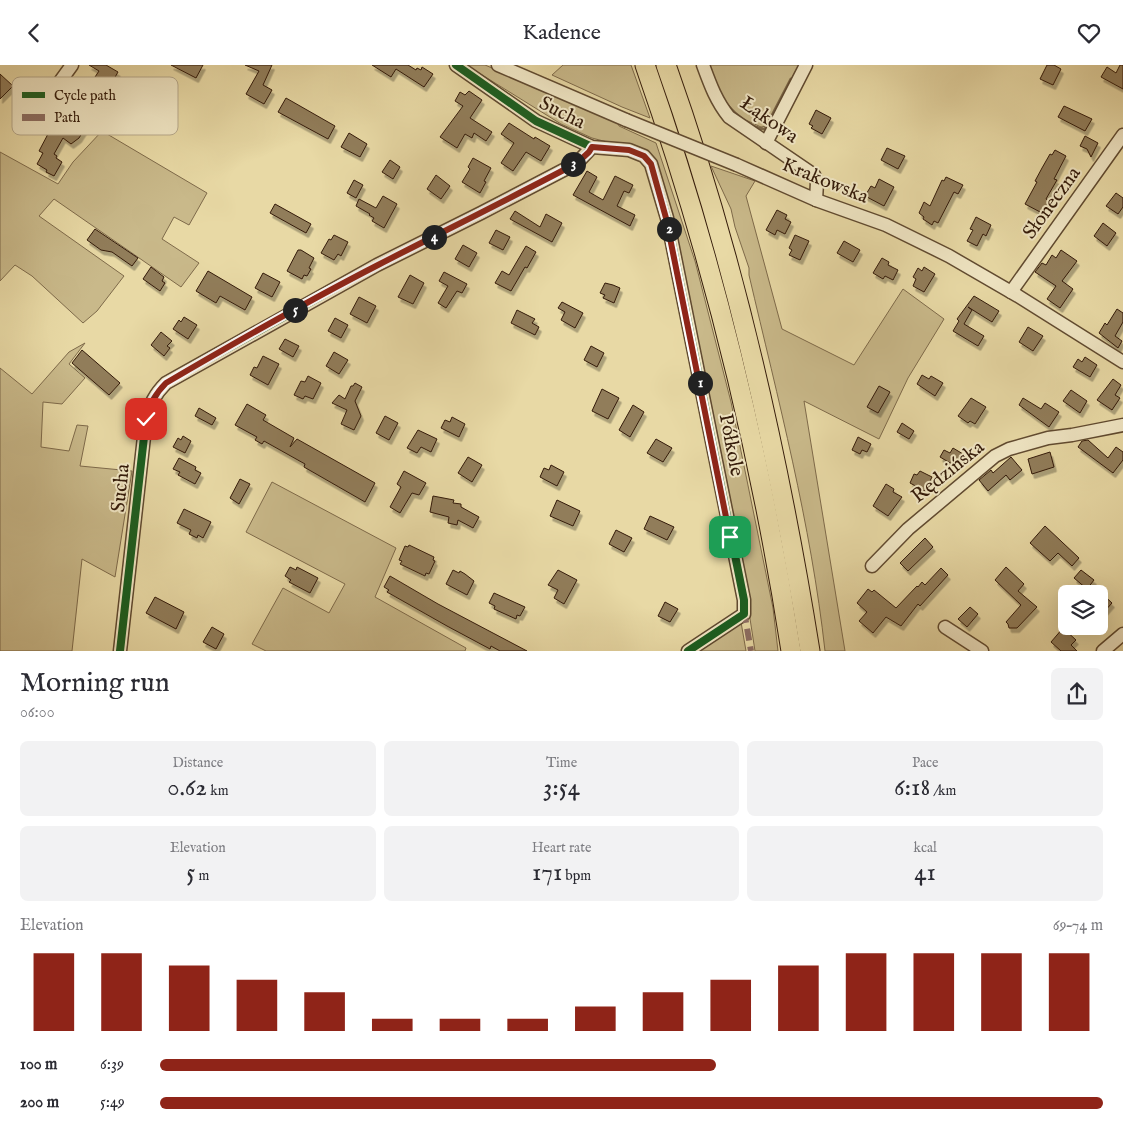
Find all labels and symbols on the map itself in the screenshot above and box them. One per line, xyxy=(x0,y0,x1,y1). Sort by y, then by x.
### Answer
legend xyxy=(12,77,178,135)
text: Cycle path xyxy=(54,87,116,105)
street label: Sucha xyxy=(535,91,590,135)
street label: Łąkowa xyxy=(735,91,803,149)
text: Path xyxy=(54,109,81,127)
pin: 3 xyxy=(560,151,586,177)
street label: Krakowska xyxy=(778,152,872,210)
street label: Słoneczna xyxy=(1017,162,1087,244)
pin: 2 xyxy=(656,217,682,241)
pin: 4 xyxy=(422,225,446,249)
pin: 5 xyxy=(282,297,308,323)
pin: 1 xyxy=(688,371,712,395)
pin xyxy=(125,398,167,440)
street label: Półkole xyxy=(713,412,749,478)
street label: Rędzińska xyxy=(906,435,990,509)
street label: Sucha xyxy=(106,462,136,513)
pin xyxy=(709,516,751,558)

